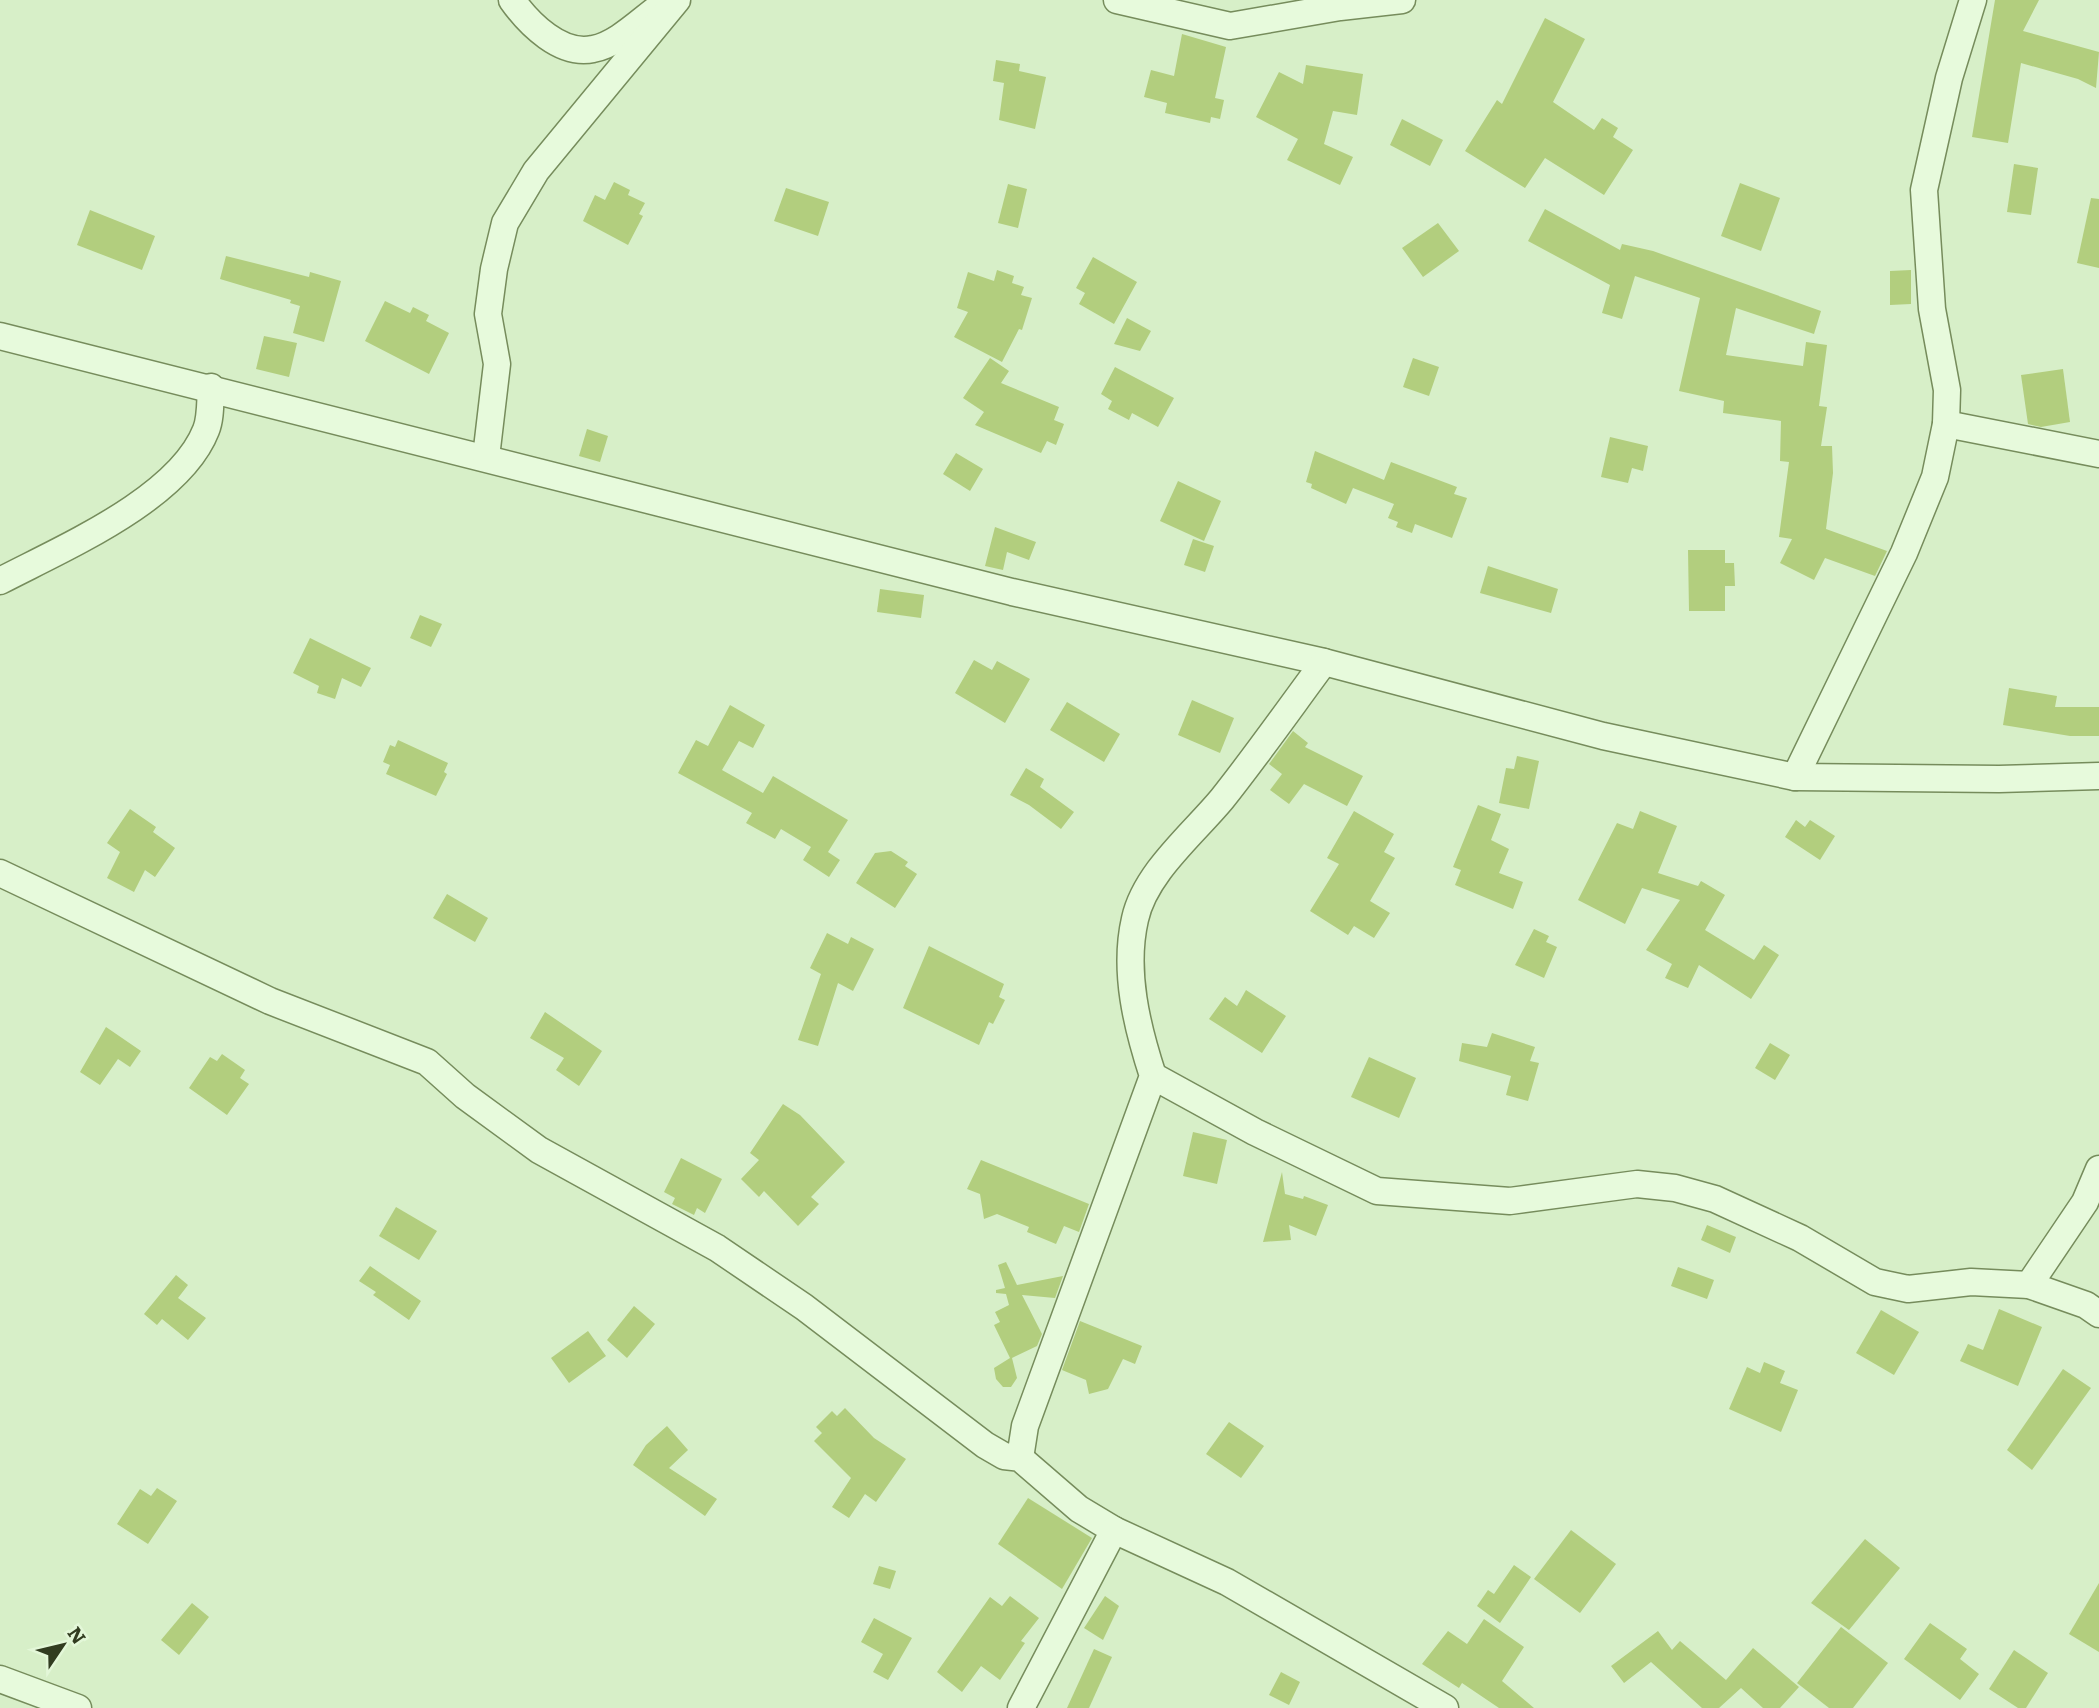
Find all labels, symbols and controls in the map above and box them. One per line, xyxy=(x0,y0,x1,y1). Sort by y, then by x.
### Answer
north arrow xyxy=(28,1610,98,1680)
text: N xyxy=(62,1620,94,1649)

